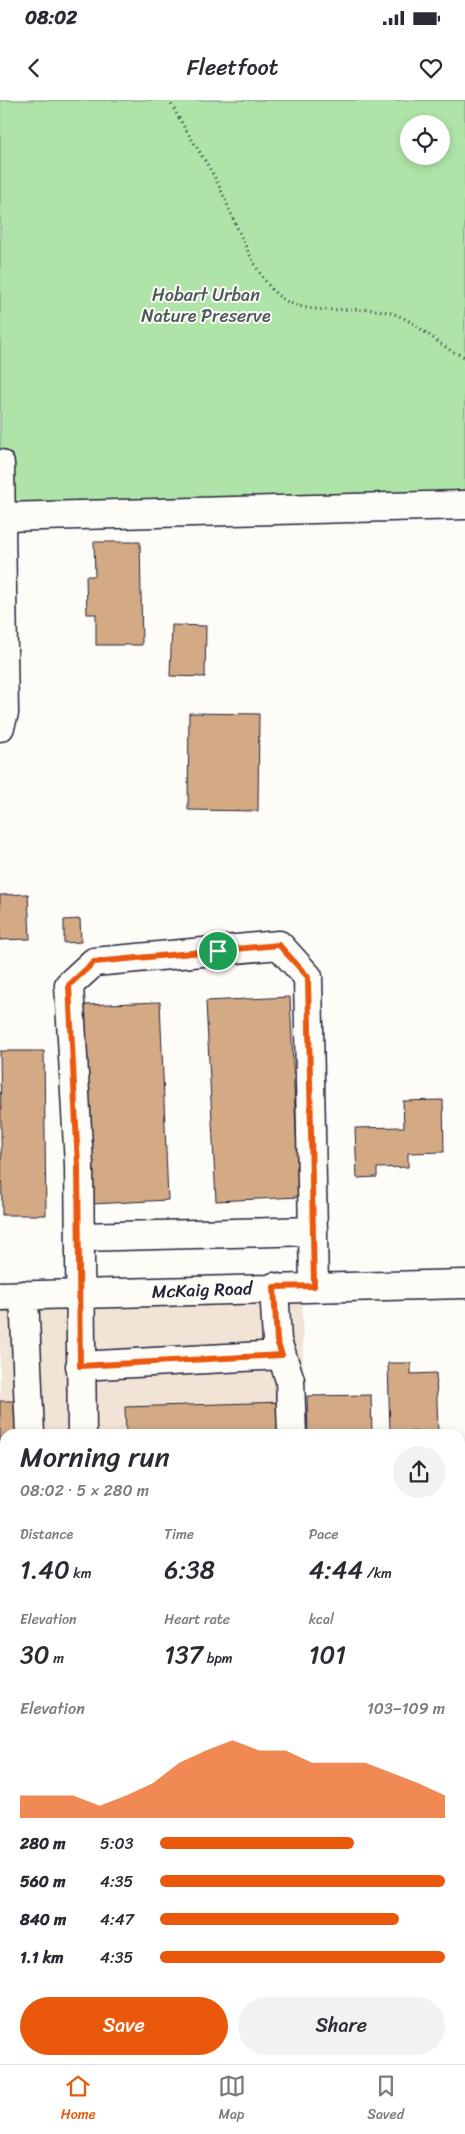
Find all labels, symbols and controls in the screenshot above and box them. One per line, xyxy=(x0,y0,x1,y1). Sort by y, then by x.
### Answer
text: 08:02 xyxy=(25,1,77,34)
text: Fleetfoot xyxy=(187,48,278,87)
icon: back xyxy=(20,54,48,82)
icon: heart xyxy=(417,54,445,82)
map controls xyxy=(400,115,450,165)
button: locate xyxy=(400,115,450,165)
park label: Hobart Urban Nature Preserve xyxy=(141,279,271,332)
pin xyxy=(197,930,239,972)
icon: arrive xyxy=(204,937,232,965)
street label: McKaig Road xyxy=(151,1272,254,1308)
text: Morning run xyxy=(20,1432,170,1481)
button: share xyxy=(393,1446,445,1498)
text: 08:02 · 5 × 280 m xyxy=(20,1476,149,1505)
text: Distance xyxy=(20,1522,73,1547)
text: Time xyxy=(164,1522,194,1547)
text: Pace xyxy=(309,1522,338,1547)
text: 1.40 xyxy=(20,1547,70,1592)
text: 6:38 xyxy=(164,1547,215,1592)
text: 4:44 xyxy=(309,1547,363,1592)
text: km xyxy=(70,1561,92,1586)
text: /km xyxy=(363,1561,392,1586)
text: Elevation xyxy=(20,1607,77,1632)
text: Heart rate xyxy=(164,1607,230,1632)
text: kcal xyxy=(309,1607,334,1632)
text: 30 xyxy=(20,1632,50,1677)
text: 137 xyxy=(164,1632,203,1677)
text: 101 xyxy=(309,1632,346,1677)
text: m xyxy=(50,1646,64,1671)
text: bpm xyxy=(203,1646,233,1671)
text: Elevation xyxy=(20,1694,85,1723)
text: 103–109 m xyxy=(367,1694,445,1723)
text: 280 m xyxy=(20,1829,65,1858)
text: 5:03 xyxy=(100,1829,134,1858)
text: 560 m xyxy=(20,1867,65,1896)
text: 4:35 xyxy=(100,1867,133,1896)
text: 840 m xyxy=(20,1905,66,1934)
text: 4:47 xyxy=(100,1905,134,1934)
text: 1.1 km xyxy=(20,1943,64,1972)
text: 4:35 xyxy=(100,1943,133,1972)
button: Save xyxy=(20,1997,228,2055)
button: Share xyxy=(238,1997,445,2055)
tab: Home xyxy=(61,2072,96,2127)
tab: Map xyxy=(218,2072,246,2127)
tab: Saved xyxy=(367,2072,404,2127)

